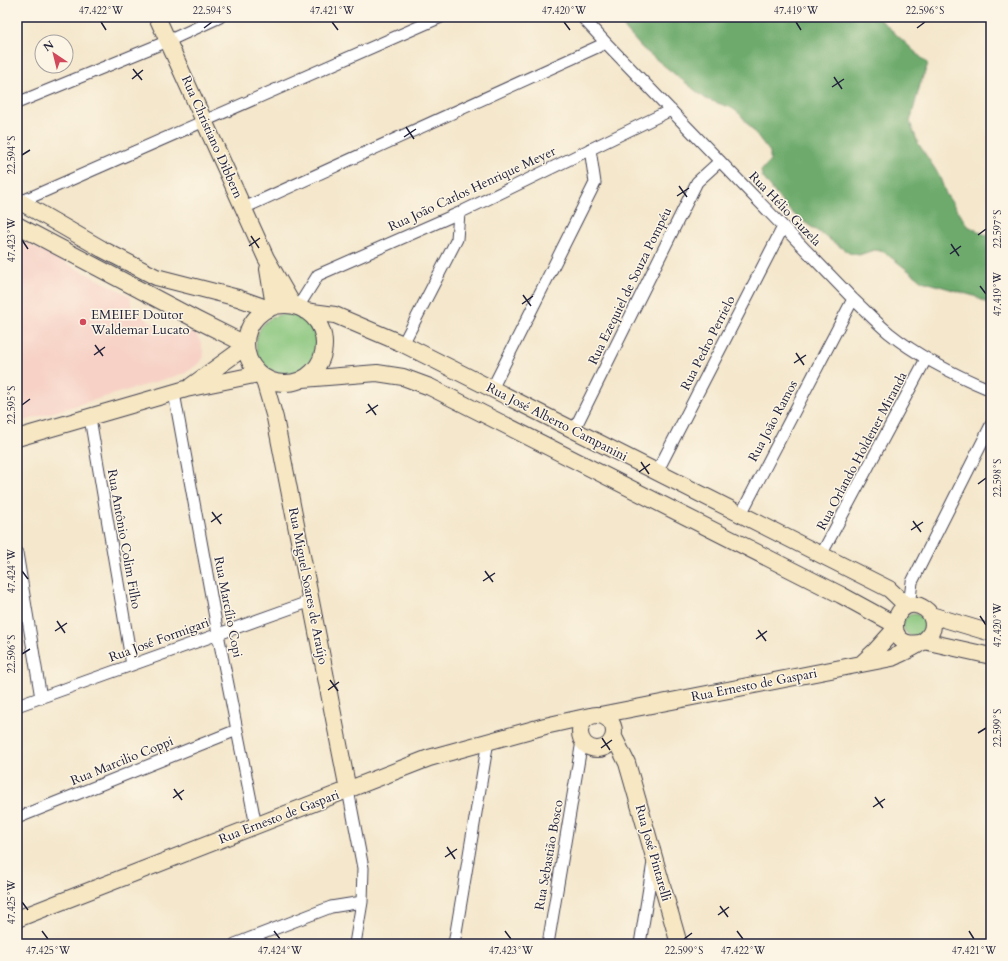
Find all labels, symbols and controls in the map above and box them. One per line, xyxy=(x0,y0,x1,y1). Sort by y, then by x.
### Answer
text: 47.422°W xyxy=(79,4,124,18)
text: 22.594°S xyxy=(193,4,231,18)
text: 47.421°W xyxy=(310,4,355,18)
text: 47.420°W xyxy=(542,4,587,18)
text: 47.419°W xyxy=(774,4,819,18)
text: 22.596°S xyxy=(906,4,944,18)
north arrow xyxy=(34,34,74,74)
text: N xyxy=(40,37,57,55)
street label: Rua Christiano Dibbern xyxy=(177,73,247,202)
text: 22.594°S xyxy=(5,136,19,174)
street label: Rua João Carlos Henrique Meyer xyxy=(385,142,559,236)
street label: Rua Hélio Guzela xyxy=(745,168,826,251)
street label: Rua Ezequiel de Souza Pompéu xyxy=(584,204,676,368)
text: 22.597°S xyxy=(991,210,1005,248)
text: 47.423°W xyxy=(5,217,19,262)
text: 47.419°W xyxy=(991,271,1005,316)
street label: Rua Pedro Perrielo xyxy=(676,293,740,393)
place label: EMEIEF Doutor Waldemar Lucato xyxy=(90,306,190,339)
marker: EMEIEF Doutor Waldemar Lucato xyxy=(78,317,88,327)
street label: Rua Orlando Holdener Miranda xyxy=(813,368,912,533)
street label: Rua João Ramos xyxy=(744,377,802,465)
street label: Rua José Alberto Campanini xyxy=(483,378,631,466)
text: 22.595°S xyxy=(5,386,19,424)
text: 22.598°S xyxy=(991,459,1005,497)
street label: Rua Antônio Colim Filho xyxy=(103,468,145,610)
street label: Rua Miguel Soares de Araújo xyxy=(284,506,332,666)
text: 47.424°W xyxy=(5,548,19,593)
street label: Rua Marcílio Copi xyxy=(209,555,247,659)
text: 47.420°W xyxy=(991,602,1005,647)
street label: Rua José Formigari xyxy=(106,613,212,667)
text: 22.596°S xyxy=(5,635,19,673)
street label: Rua Ernesto de Gaspari xyxy=(690,664,819,706)
text: 22.599°S xyxy=(991,709,1005,747)
street label: Rua Marcilio Coppi xyxy=(68,732,176,790)
street label: Rua Ernesto de Gaspari xyxy=(216,786,342,848)
street label: Rua Sebastião Bosco xyxy=(530,798,568,912)
street label: Rua José Pintarelli xyxy=(631,803,675,904)
text: 47.425°W xyxy=(5,879,19,924)
text: 47.425°W xyxy=(26,944,71,958)
text: 47.424°W xyxy=(258,944,303,958)
text: 47.423°W xyxy=(489,944,534,958)
text: 22.599°S xyxy=(665,944,703,958)
text: 47.422°W xyxy=(721,944,766,958)
text: 47.421°W xyxy=(952,944,997,958)

